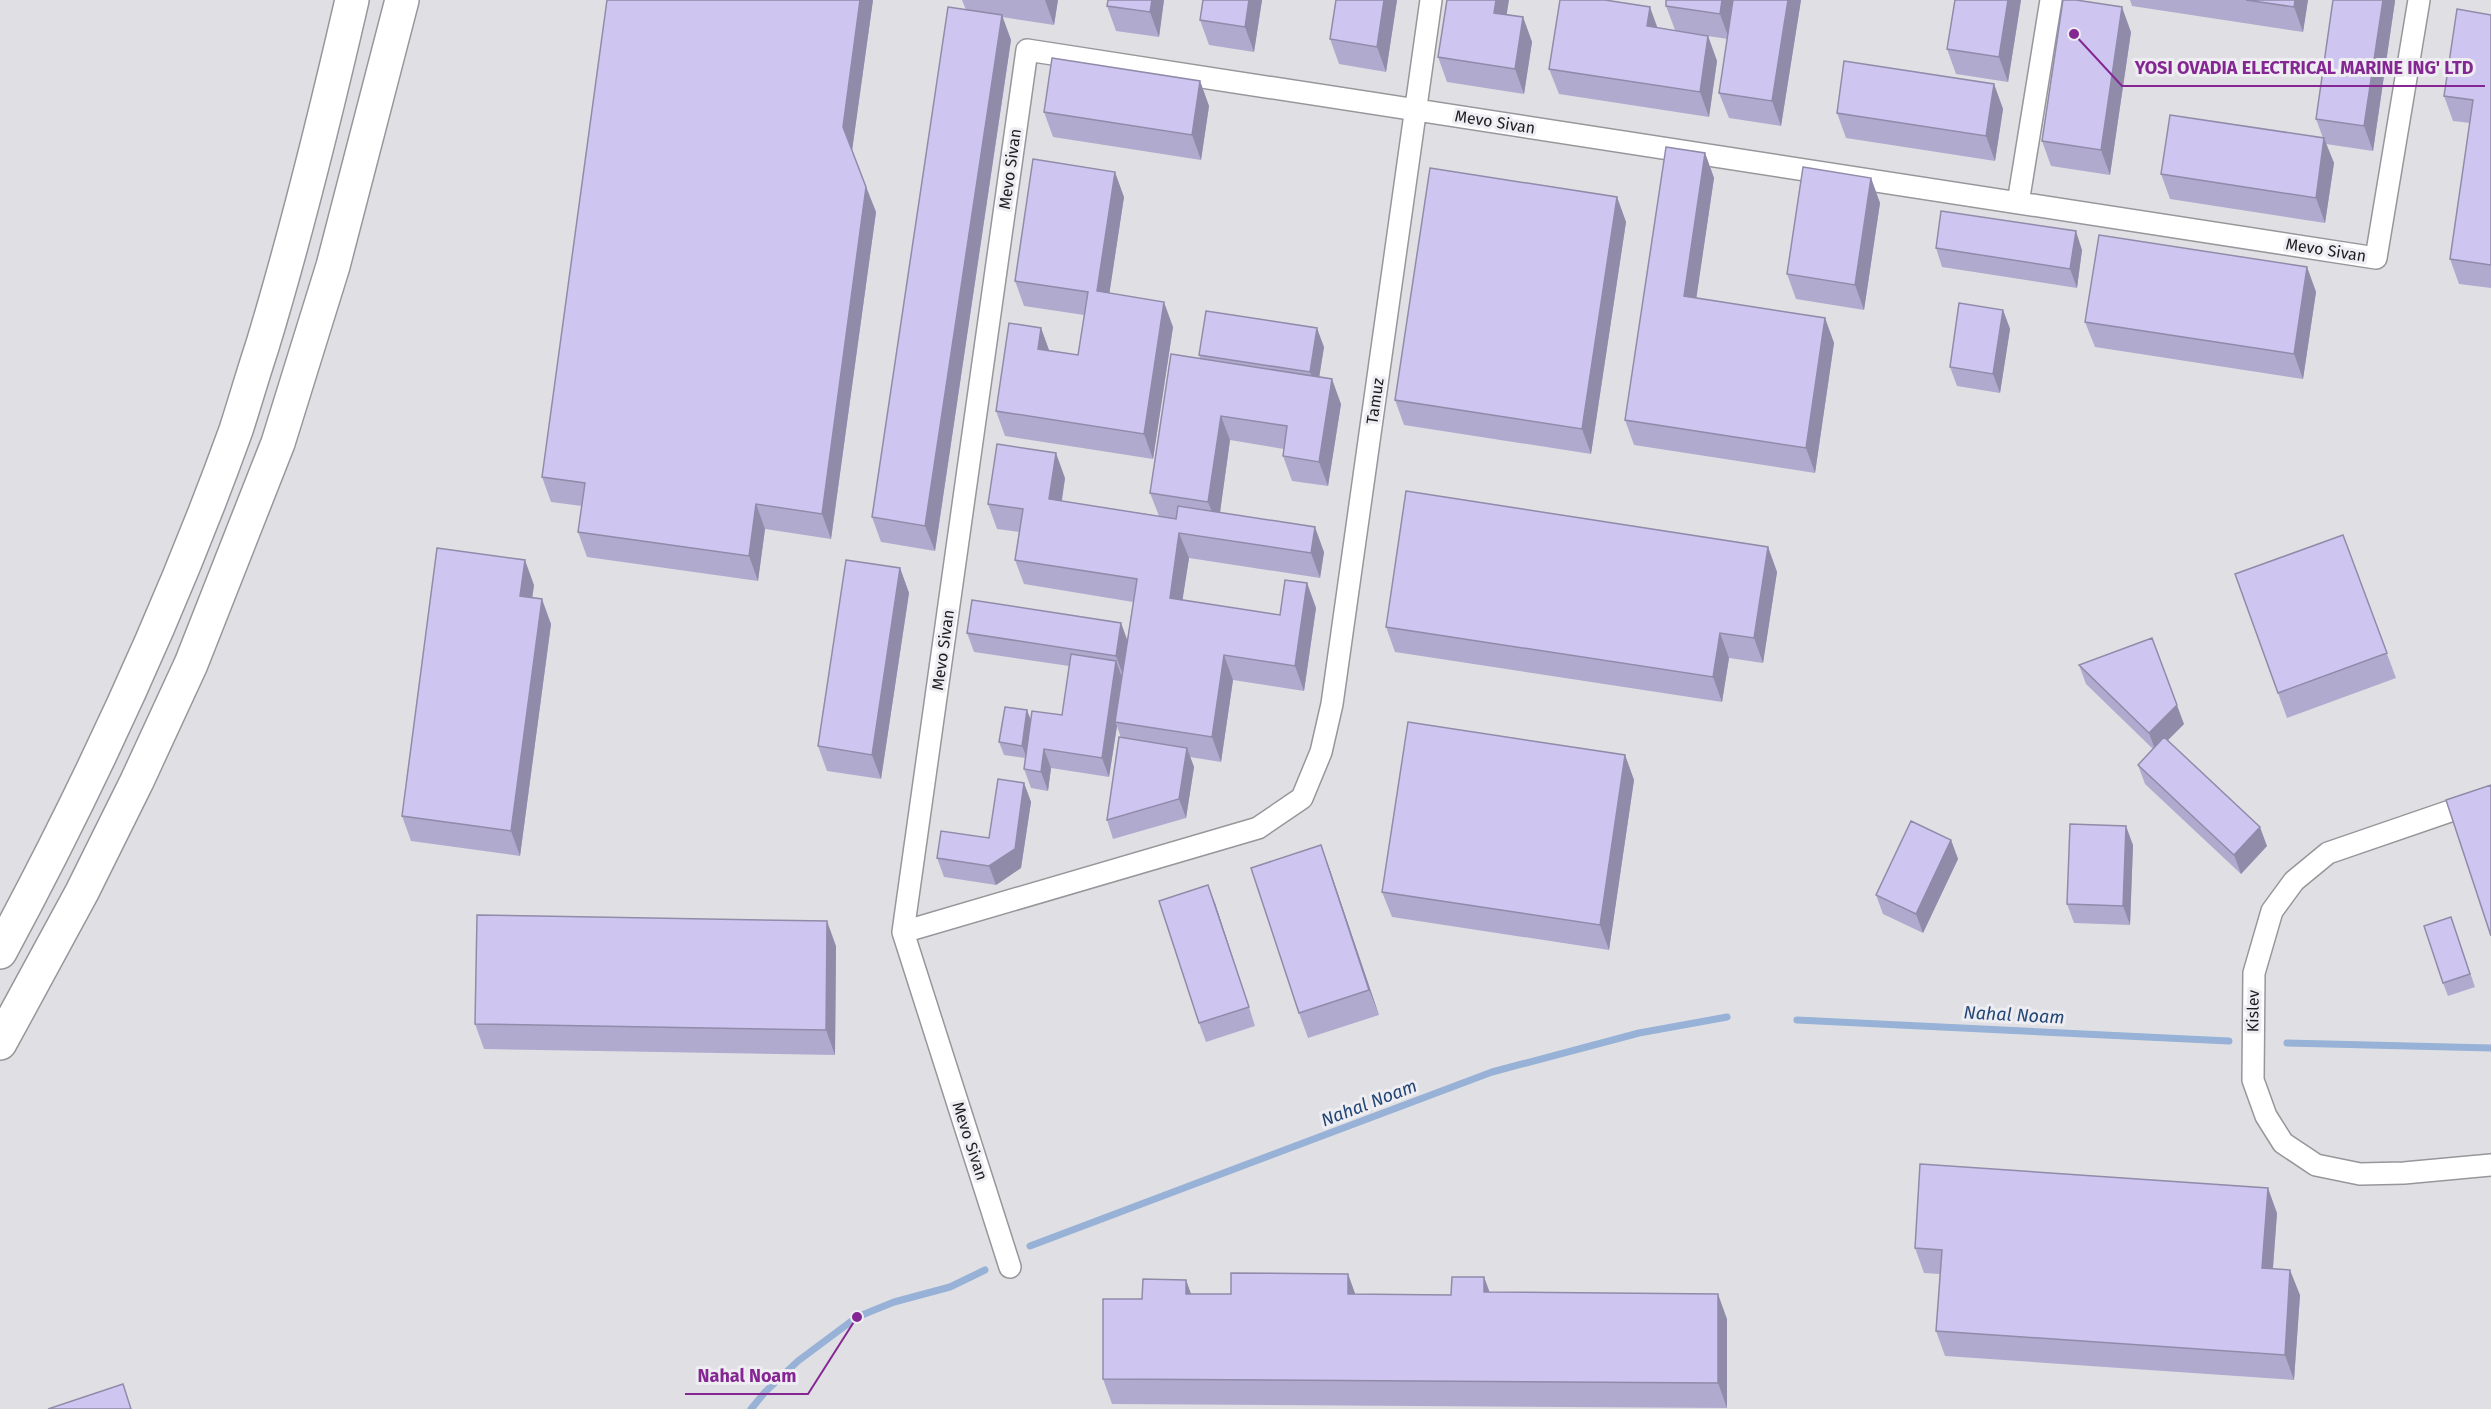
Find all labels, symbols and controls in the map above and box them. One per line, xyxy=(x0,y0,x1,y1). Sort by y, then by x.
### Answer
callout: YOSI OVADIA ELECTRICAL MARINE ING' LTD xyxy=(2122,50,2485,86)
text: YOSI OVADIA ELECTRICAL MARINE ING' LTD xyxy=(2134,57,2474,79)
street label: Mevo Sivan xyxy=(1453,106,1537,138)
street label: Mevo Sivan xyxy=(995,127,1025,211)
street label: Mevo Sivan xyxy=(2284,234,2368,266)
street label: Tamuz xyxy=(1362,377,1388,425)
street label: Mevo Sivan xyxy=(928,608,958,692)
street label: Kislev xyxy=(2243,989,2263,1032)
water label: Nahal Noam xyxy=(1963,1001,2065,1029)
water label: Nahal Noam xyxy=(1318,1075,1420,1131)
street label: Mevo Sivan xyxy=(948,1099,992,1183)
callout: Nahal Noam xyxy=(685,1358,808,1394)
text: Nahal Noam xyxy=(698,1365,796,1387)

